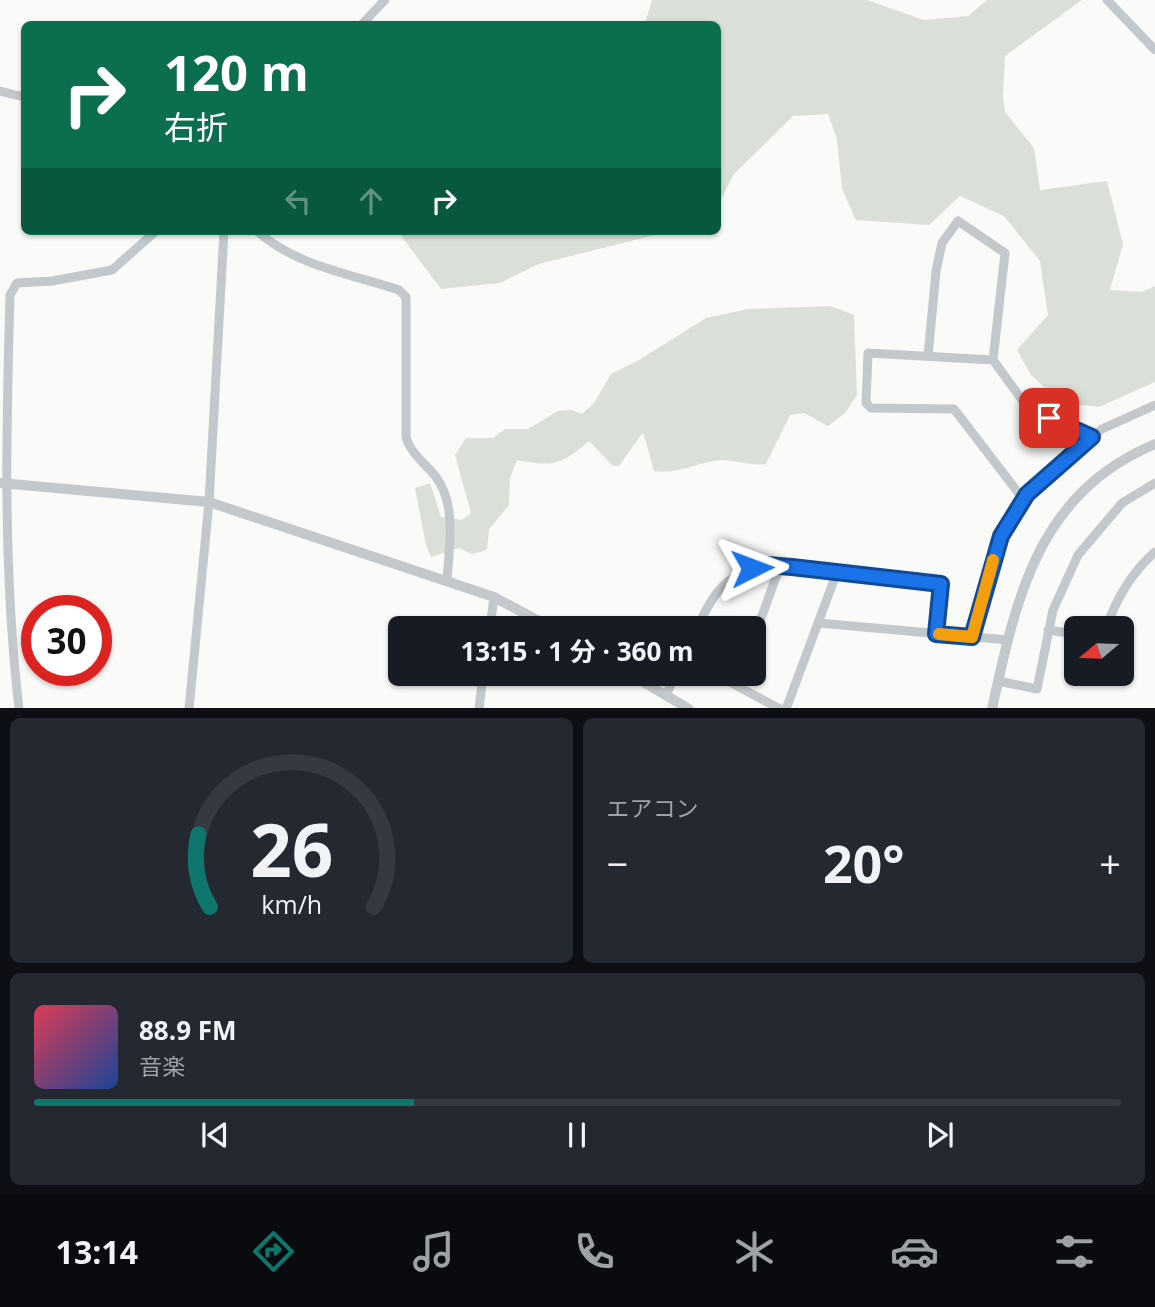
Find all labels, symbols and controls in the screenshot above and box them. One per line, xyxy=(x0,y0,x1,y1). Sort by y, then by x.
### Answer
text: 120 m xyxy=(164,39,309,105)
icon: right xyxy=(49,49,140,140)
text: 右折 xyxy=(164,105,228,148)
icon: left xyxy=(279,182,317,220)
icon: ahead xyxy=(352,182,390,220)
icon: right xyxy=(425,182,463,220)
pin xyxy=(1019,388,1079,448)
icon: arrive xyxy=(1030,399,1068,437)
position arrow xyxy=(715,531,789,605)
speed limit sign: 30 xyxy=(21,595,112,686)
north arrow xyxy=(1064,616,1134,686)
map controls xyxy=(1064,616,1134,686)
text: 13:15 · 1 分 · 360 m xyxy=(460,633,694,669)
text: エアコン xyxy=(607,792,699,824)
text: 26 xyxy=(250,799,333,898)
text: 20° xyxy=(823,827,905,898)
text: − xyxy=(607,837,628,889)
text: + xyxy=(1099,837,1121,889)
text: km/h xyxy=(261,886,322,920)
text: 88.9 FM xyxy=(139,1012,237,1048)
text: 音楽 xyxy=(139,1050,185,1082)
icon: previous xyxy=(196,1116,234,1154)
icon: pause xyxy=(558,1116,596,1154)
icon: next xyxy=(921,1116,959,1154)
icon: directions xyxy=(249,1227,298,1276)
icon: music xyxy=(409,1227,458,1276)
icon: phone xyxy=(570,1227,619,1276)
icon: climate xyxy=(730,1227,779,1276)
icon: car xyxy=(890,1227,939,1276)
icon: filters xyxy=(1050,1227,1099,1276)
text: 13:14 xyxy=(56,1230,138,1273)

